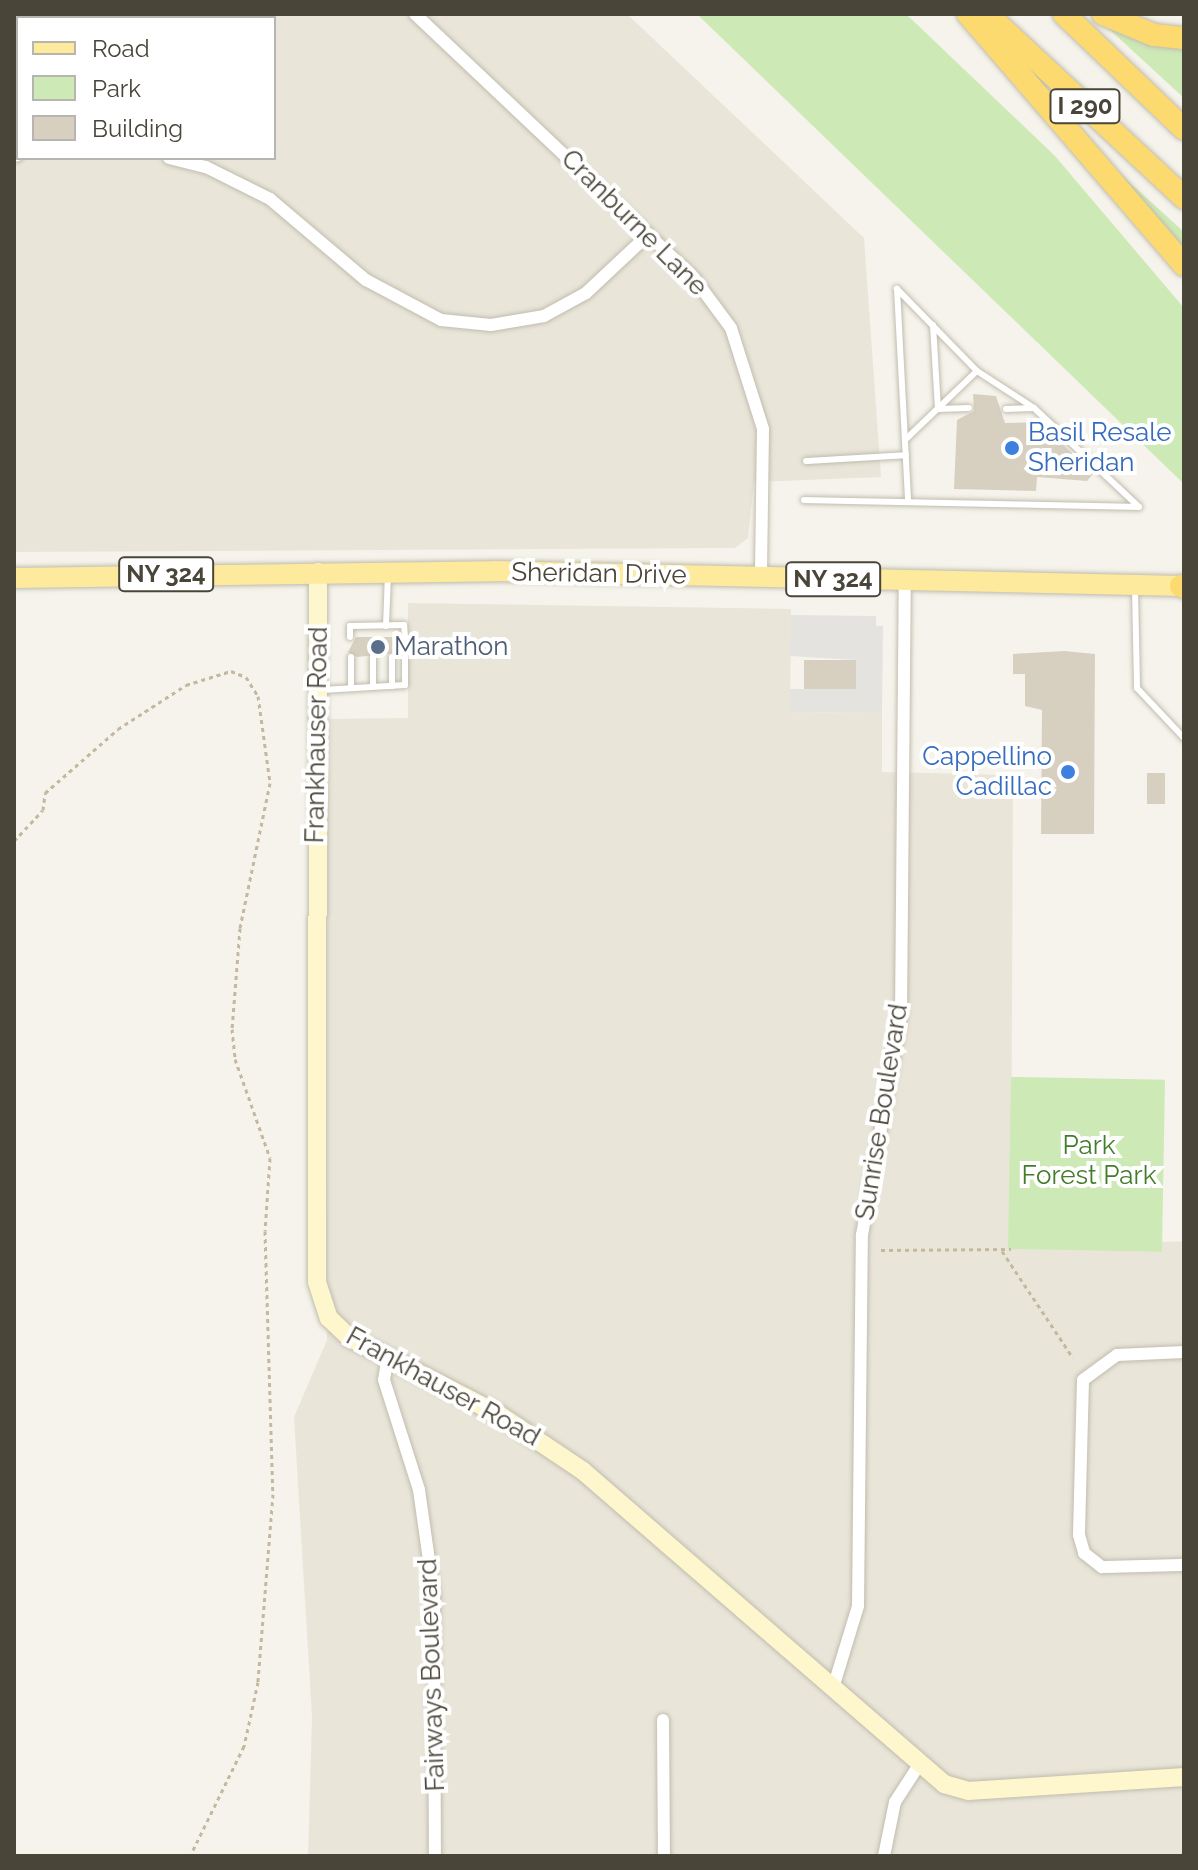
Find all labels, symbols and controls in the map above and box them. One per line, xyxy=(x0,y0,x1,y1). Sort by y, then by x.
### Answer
legend xyxy=(16,16,276,160)
text: Road xyxy=(92,34,150,63)
text: Park xyxy=(92,74,141,103)
road number: I 290 xyxy=(1049,86,1121,126)
text: Building xyxy=(92,114,183,143)
street label: Cranburne Lane xyxy=(555,144,713,302)
place label: Basil Resale Sheridan xyxy=(1028,417,1172,478)
marker: Basil Resale Sheridan xyxy=(1003,439,1021,457)
road number: NY 324 xyxy=(116,554,216,594)
street label: Sheridan Drive xyxy=(511,557,687,591)
road number: NY 324 xyxy=(783,559,883,599)
street label: Frankhauser Road xyxy=(300,626,334,844)
place label: Marathon xyxy=(394,631,508,663)
marker: Marathon xyxy=(369,638,387,656)
place label: Cappellino Cadillac xyxy=(922,741,1052,802)
marker: Cappellino Cadillac xyxy=(1059,763,1077,781)
street label: Sunrise Boulevard xyxy=(850,1002,914,1222)
park label: Park Forest Park xyxy=(1022,1130,1156,1192)
street label: Frankhauser Road xyxy=(340,1321,546,1453)
street label: Fairways Boulevard xyxy=(412,1558,452,1792)

